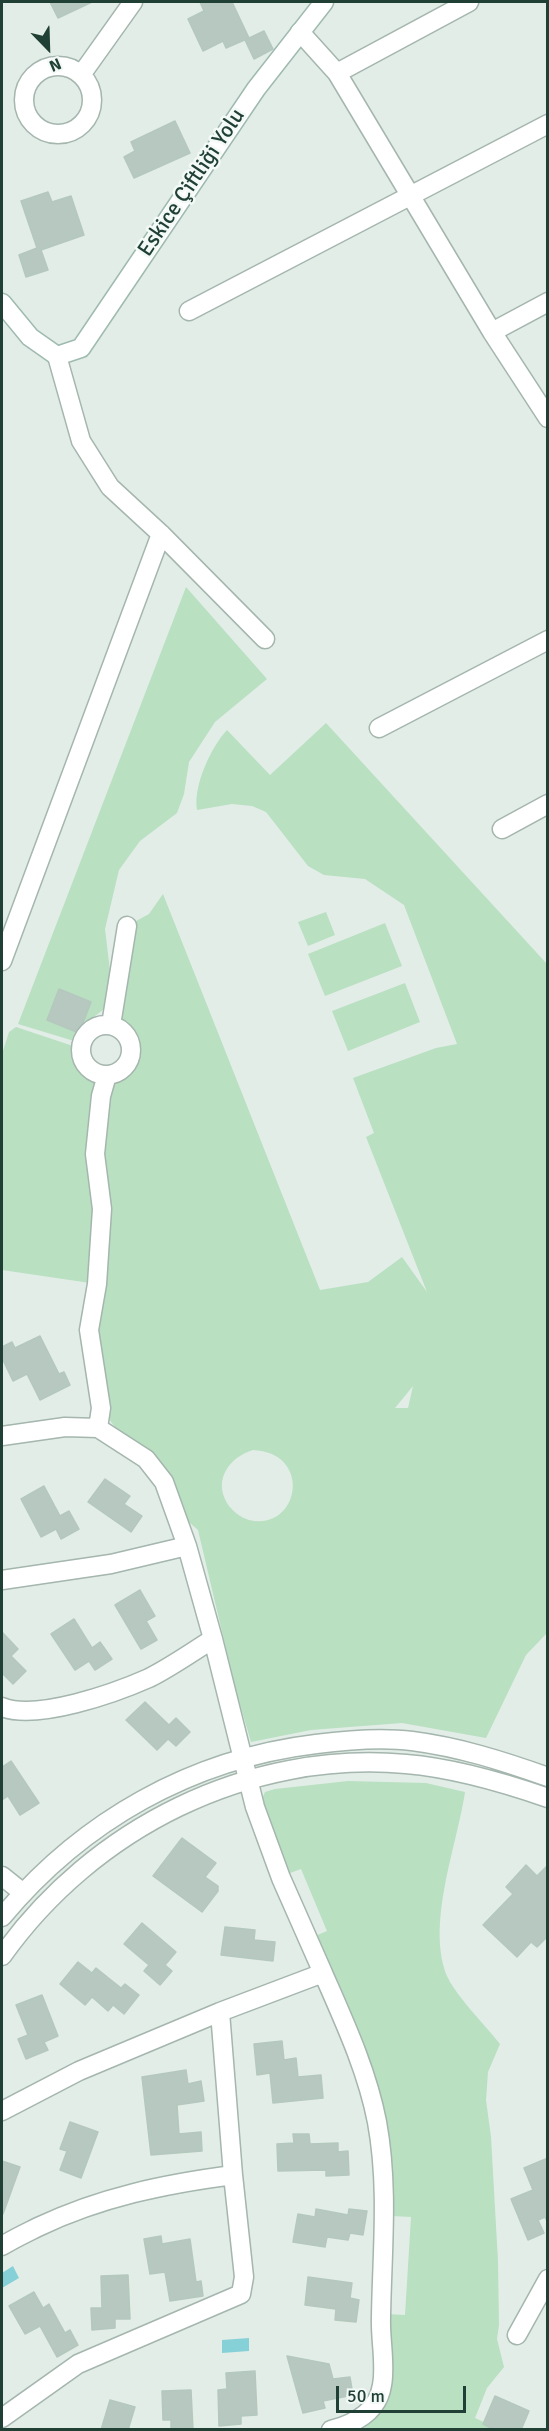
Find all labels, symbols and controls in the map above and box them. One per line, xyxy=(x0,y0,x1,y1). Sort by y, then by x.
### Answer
north arrow xyxy=(18,18,78,78)
text: N xyxy=(46,53,64,76)
street label: Eskice Çiftliği Yolu xyxy=(133,104,251,262)
scale bar xyxy=(339,2374,470,2412)
text: 50 m xyxy=(347,2385,385,2407)

